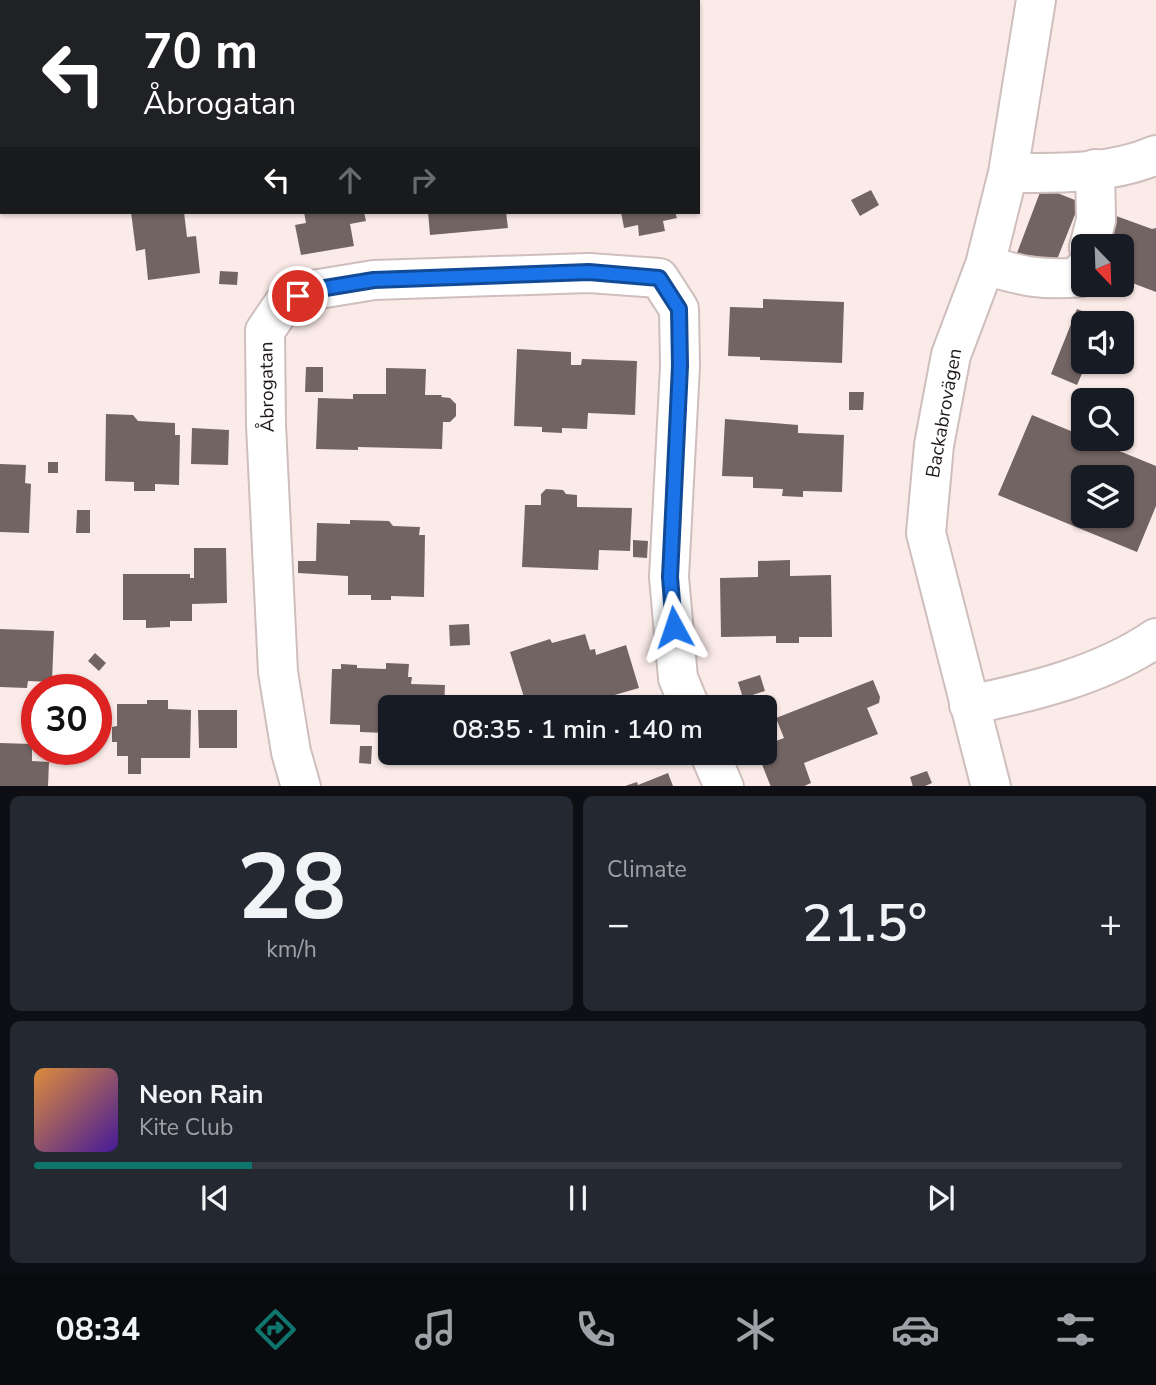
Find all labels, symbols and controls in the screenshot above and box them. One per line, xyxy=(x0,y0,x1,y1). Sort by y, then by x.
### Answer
text: 70 m xyxy=(143,18,258,85)
icon: left xyxy=(28,28,119,119)
text: Åbrogatan xyxy=(143,82,296,125)
icon: left xyxy=(258,161,296,199)
icon: ahead xyxy=(331,161,369,199)
icon: right xyxy=(404,161,442,199)
north arrow xyxy=(1071,234,1134,298)
map controls xyxy=(1071,234,1134,528)
pin xyxy=(268,266,328,326)
icon: arrive xyxy=(279,277,317,315)
button: sound xyxy=(1071,311,1134,374)
street label: Åbrogatan xyxy=(252,341,281,433)
street label: Backabrovägen xyxy=(920,346,968,480)
button: search xyxy=(1071,388,1134,451)
button: layers xyxy=(1071,465,1134,528)
position arrow xyxy=(637,590,711,664)
speed limit sign: 30 xyxy=(21,674,112,765)
text: 08:35 · 1 min · 140 m xyxy=(452,712,703,747)
text: 28 xyxy=(237,826,346,950)
text: Climate xyxy=(607,854,687,885)
text: 21.5° xyxy=(802,888,927,959)
text: − xyxy=(607,899,630,950)
text: + xyxy=(1099,899,1122,950)
text: km/h xyxy=(266,934,317,965)
text: Neon Rain xyxy=(139,1077,264,1112)
text: Kite Club xyxy=(139,1112,233,1143)
icon: previous xyxy=(196,1179,234,1217)
icon: pause xyxy=(559,1179,597,1217)
icon: next xyxy=(922,1179,960,1217)
icon: directions xyxy=(251,1305,300,1354)
icon: music xyxy=(411,1305,460,1354)
icon: phone xyxy=(571,1305,620,1354)
icon: climate xyxy=(731,1305,780,1354)
icon: car xyxy=(891,1305,940,1354)
icon: filters xyxy=(1051,1305,1100,1354)
text: 08:34 xyxy=(56,1308,140,1351)

